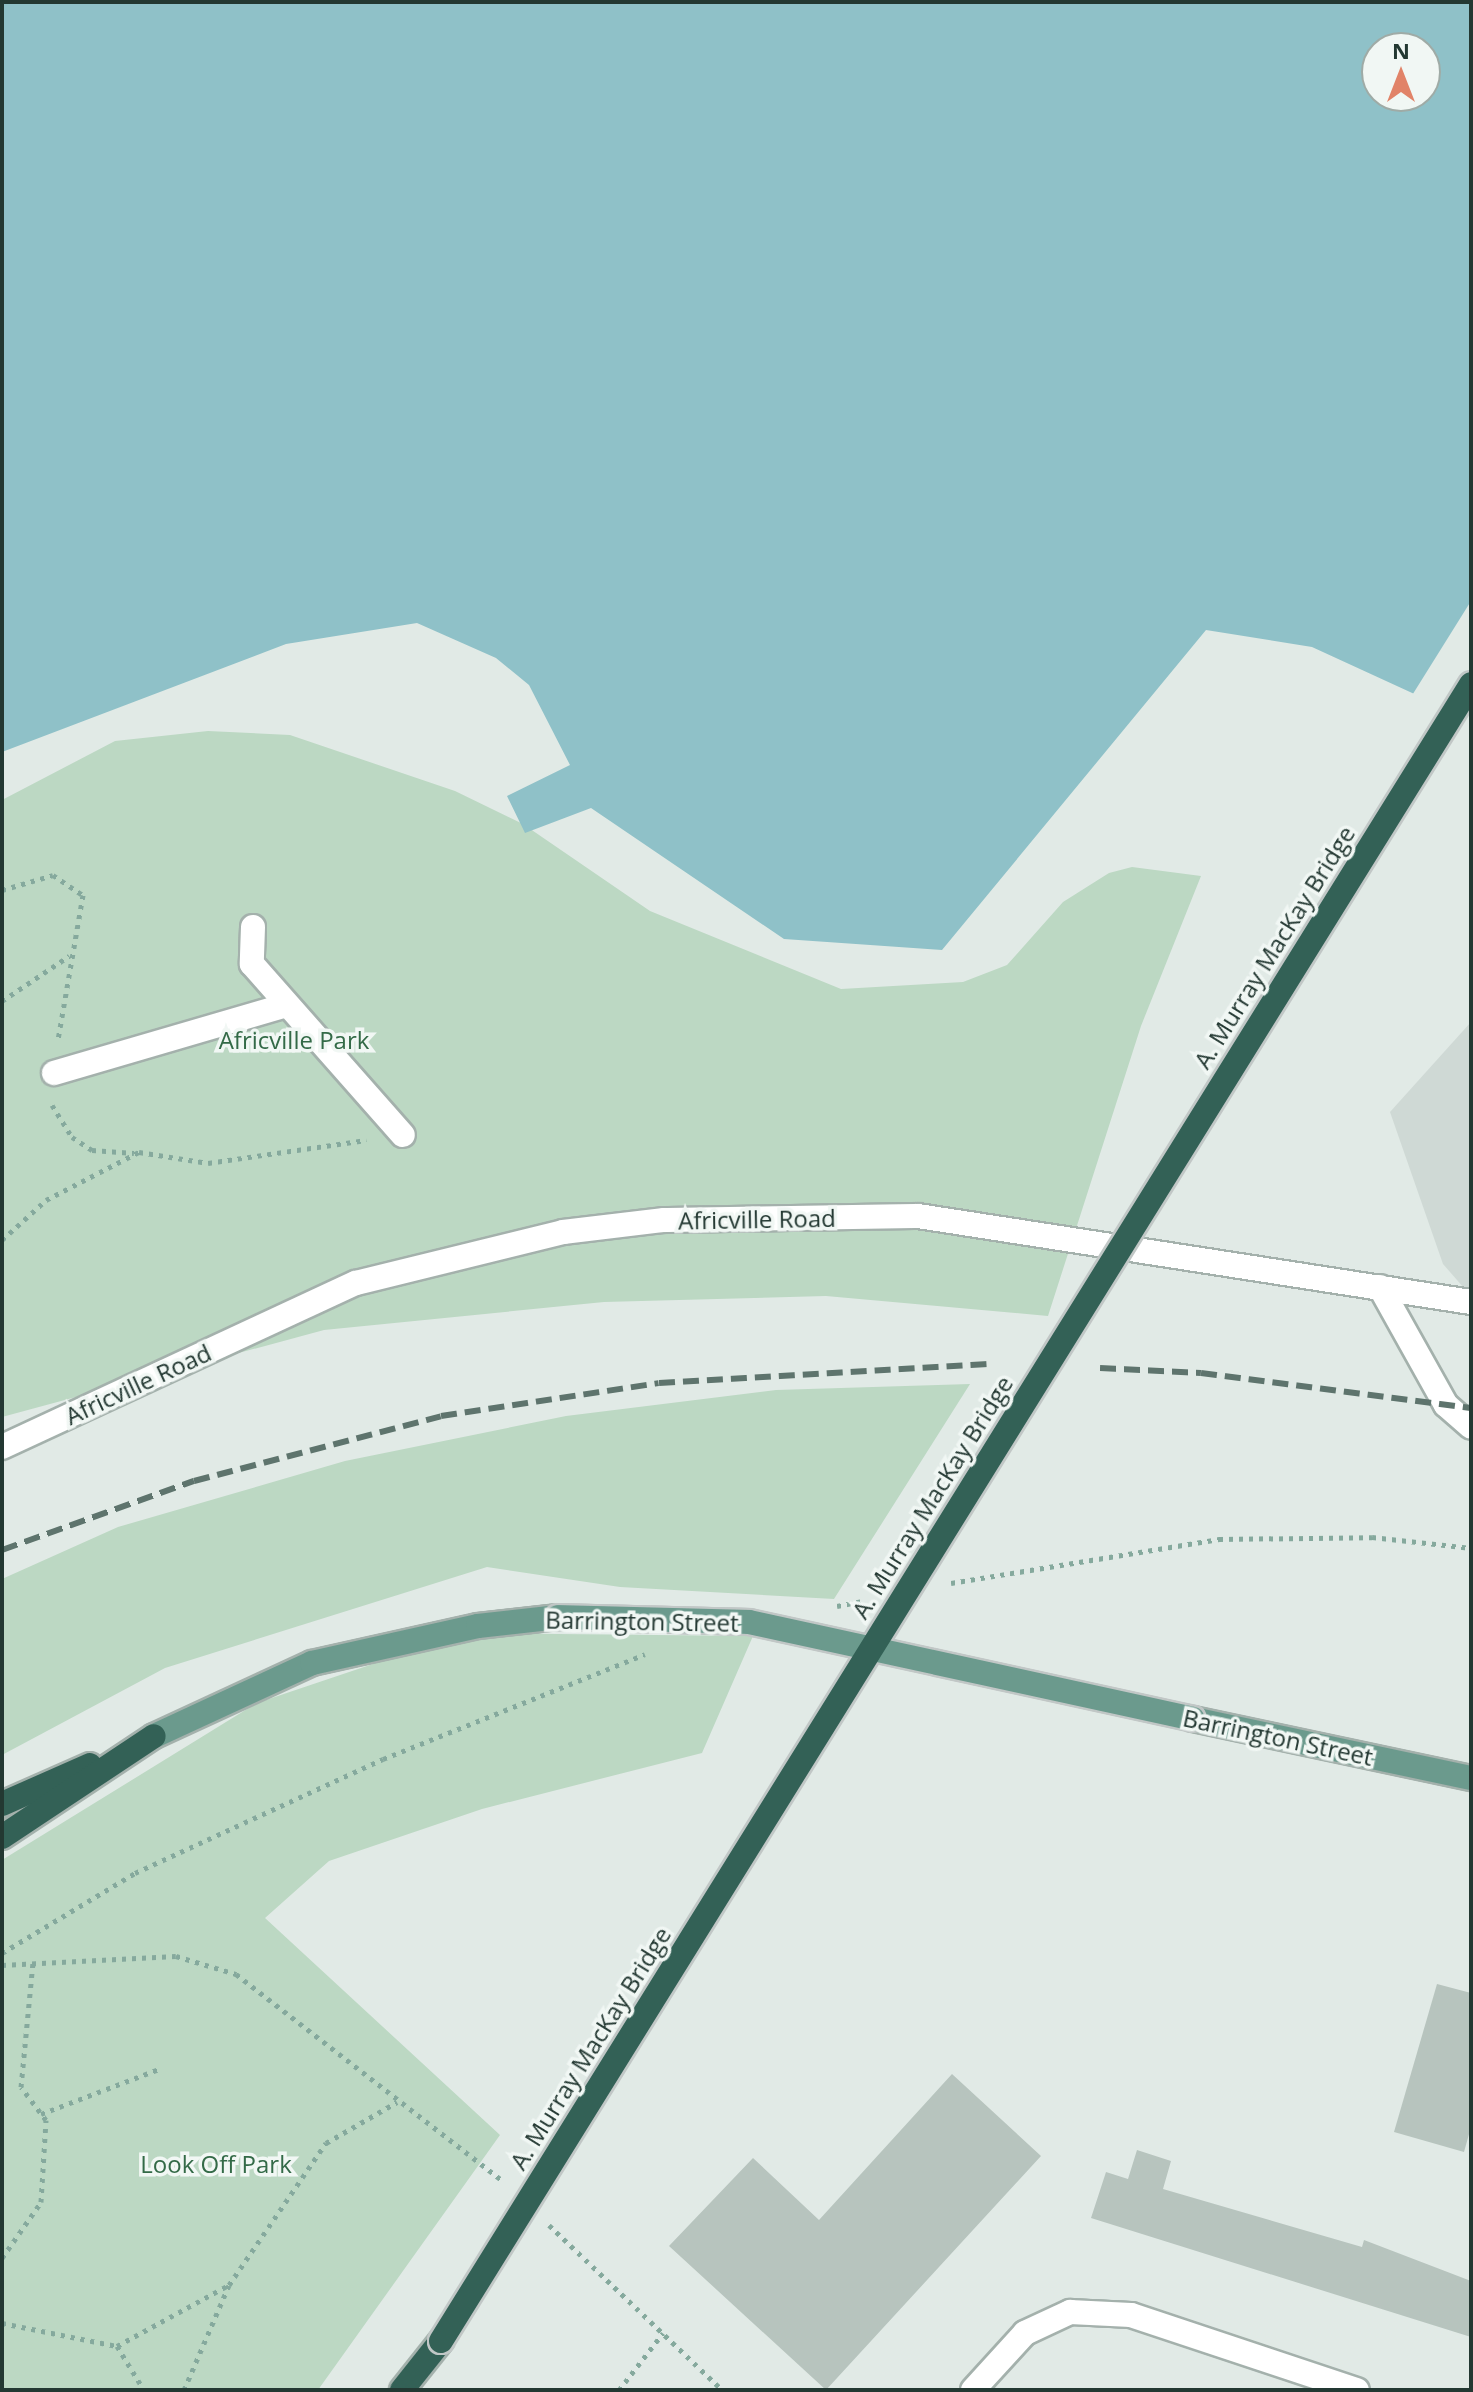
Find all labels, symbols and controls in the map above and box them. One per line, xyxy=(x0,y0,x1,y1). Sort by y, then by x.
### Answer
north arrow xyxy=(1361,32,1441,112)
text: N xyxy=(1392,35,1410,65)
street label: A. Murray MacKay Bridge xyxy=(1187,820,1361,1074)
park label: Africville Park xyxy=(219,1026,369,1054)
street label: Africville Road xyxy=(678,1203,836,1235)
street label: Africville Road xyxy=(60,1338,216,1430)
street label: A. Murray MacKay Bridge xyxy=(845,1370,1019,1624)
street label: Barrington Street xyxy=(545,1605,739,1637)
street label: Barrington Street xyxy=(1180,1703,1376,1771)
street label: A. Murray MacKay Bridge xyxy=(503,1921,677,2175)
park label: Look Off Park xyxy=(140,2150,292,2178)

